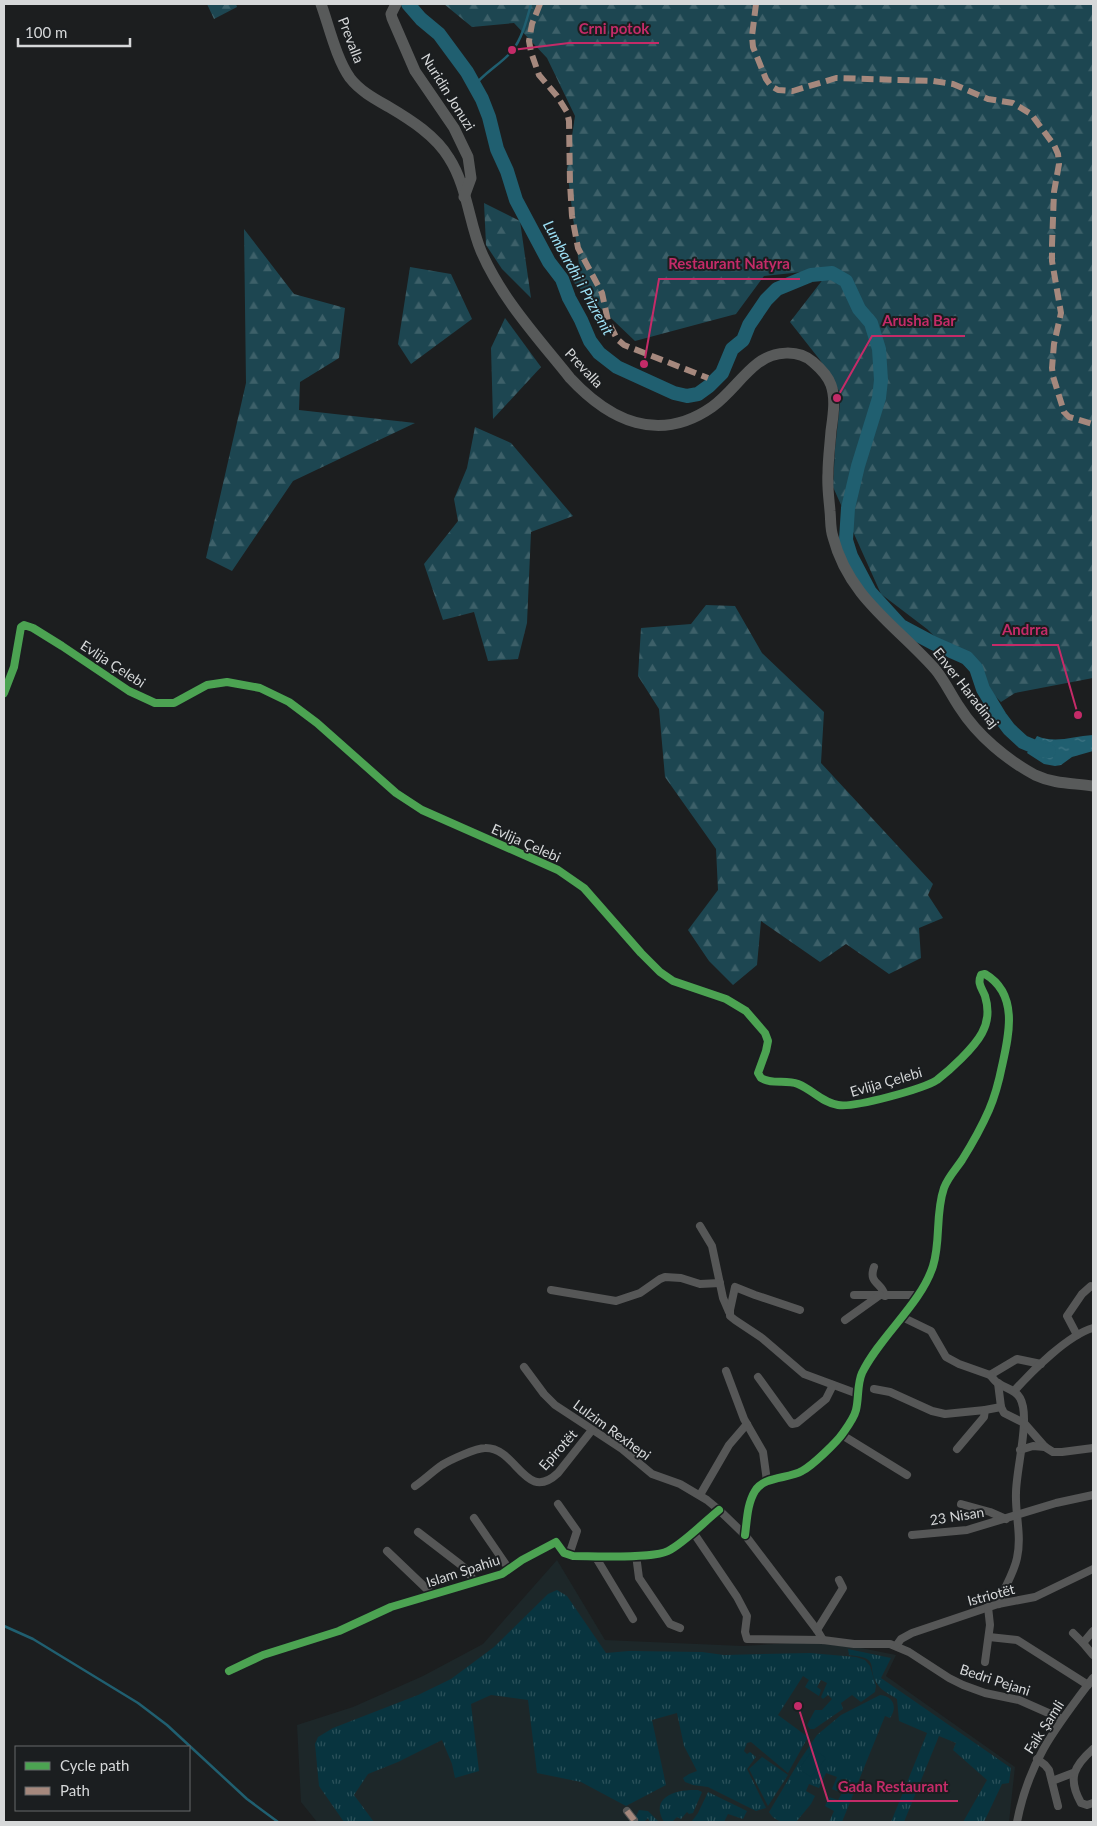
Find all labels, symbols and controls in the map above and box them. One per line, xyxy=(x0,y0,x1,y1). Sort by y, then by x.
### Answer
callout: Crni potok xyxy=(569,13,659,43)
street label: Prevalla xyxy=(335,14,368,65)
scale bar xyxy=(18,15,130,47)
text: Crni potok xyxy=(579,19,650,37)
text: 100 m xyxy=(25,23,67,41)
street label: Nuridin Jonuzi xyxy=(418,50,479,134)
water label: Lumbardhi i Prizrenit xyxy=(540,217,618,339)
callout: Restaurant Natyra xyxy=(659,249,800,279)
text: Restaurant Natyra xyxy=(668,254,790,272)
callout: Arusha Bar xyxy=(872,306,965,336)
text: Arusha Bar xyxy=(881,311,956,329)
street label: Prevalla xyxy=(562,344,607,391)
callout: Andrra xyxy=(992,615,1058,645)
text: Andrra xyxy=(1001,620,1048,638)
street label: Evlija Çelebi xyxy=(78,636,149,691)
street label: Enver Haradinaj xyxy=(930,644,1003,731)
street label: Evlija Çelebi xyxy=(489,820,563,865)
street label: Evlija Çelebi xyxy=(848,1063,924,1100)
street label: Lulzim Rexhepi xyxy=(570,1396,654,1463)
street label: Epirotët xyxy=(535,1426,580,1474)
street label: 23 Nisan xyxy=(929,1503,985,1528)
street label: Islam Spahiu xyxy=(424,1551,502,1590)
street label: Istriotët xyxy=(965,1580,1016,1609)
street label: Bedri Pejani xyxy=(958,1660,1033,1699)
street label: Faik Şamli xyxy=(1020,1697,1067,1757)
legend xyxy=(15,1746,190,1811)
text: Cycle path xyxy=(60,1756,129,1774)
callout: Gada Restaurant xyxy=(828,1771,958,1801)
text: Gada Restaurant xyxy=(838,1777,949,1795)
text: Path xyxy=(60,1781,90,1799)

